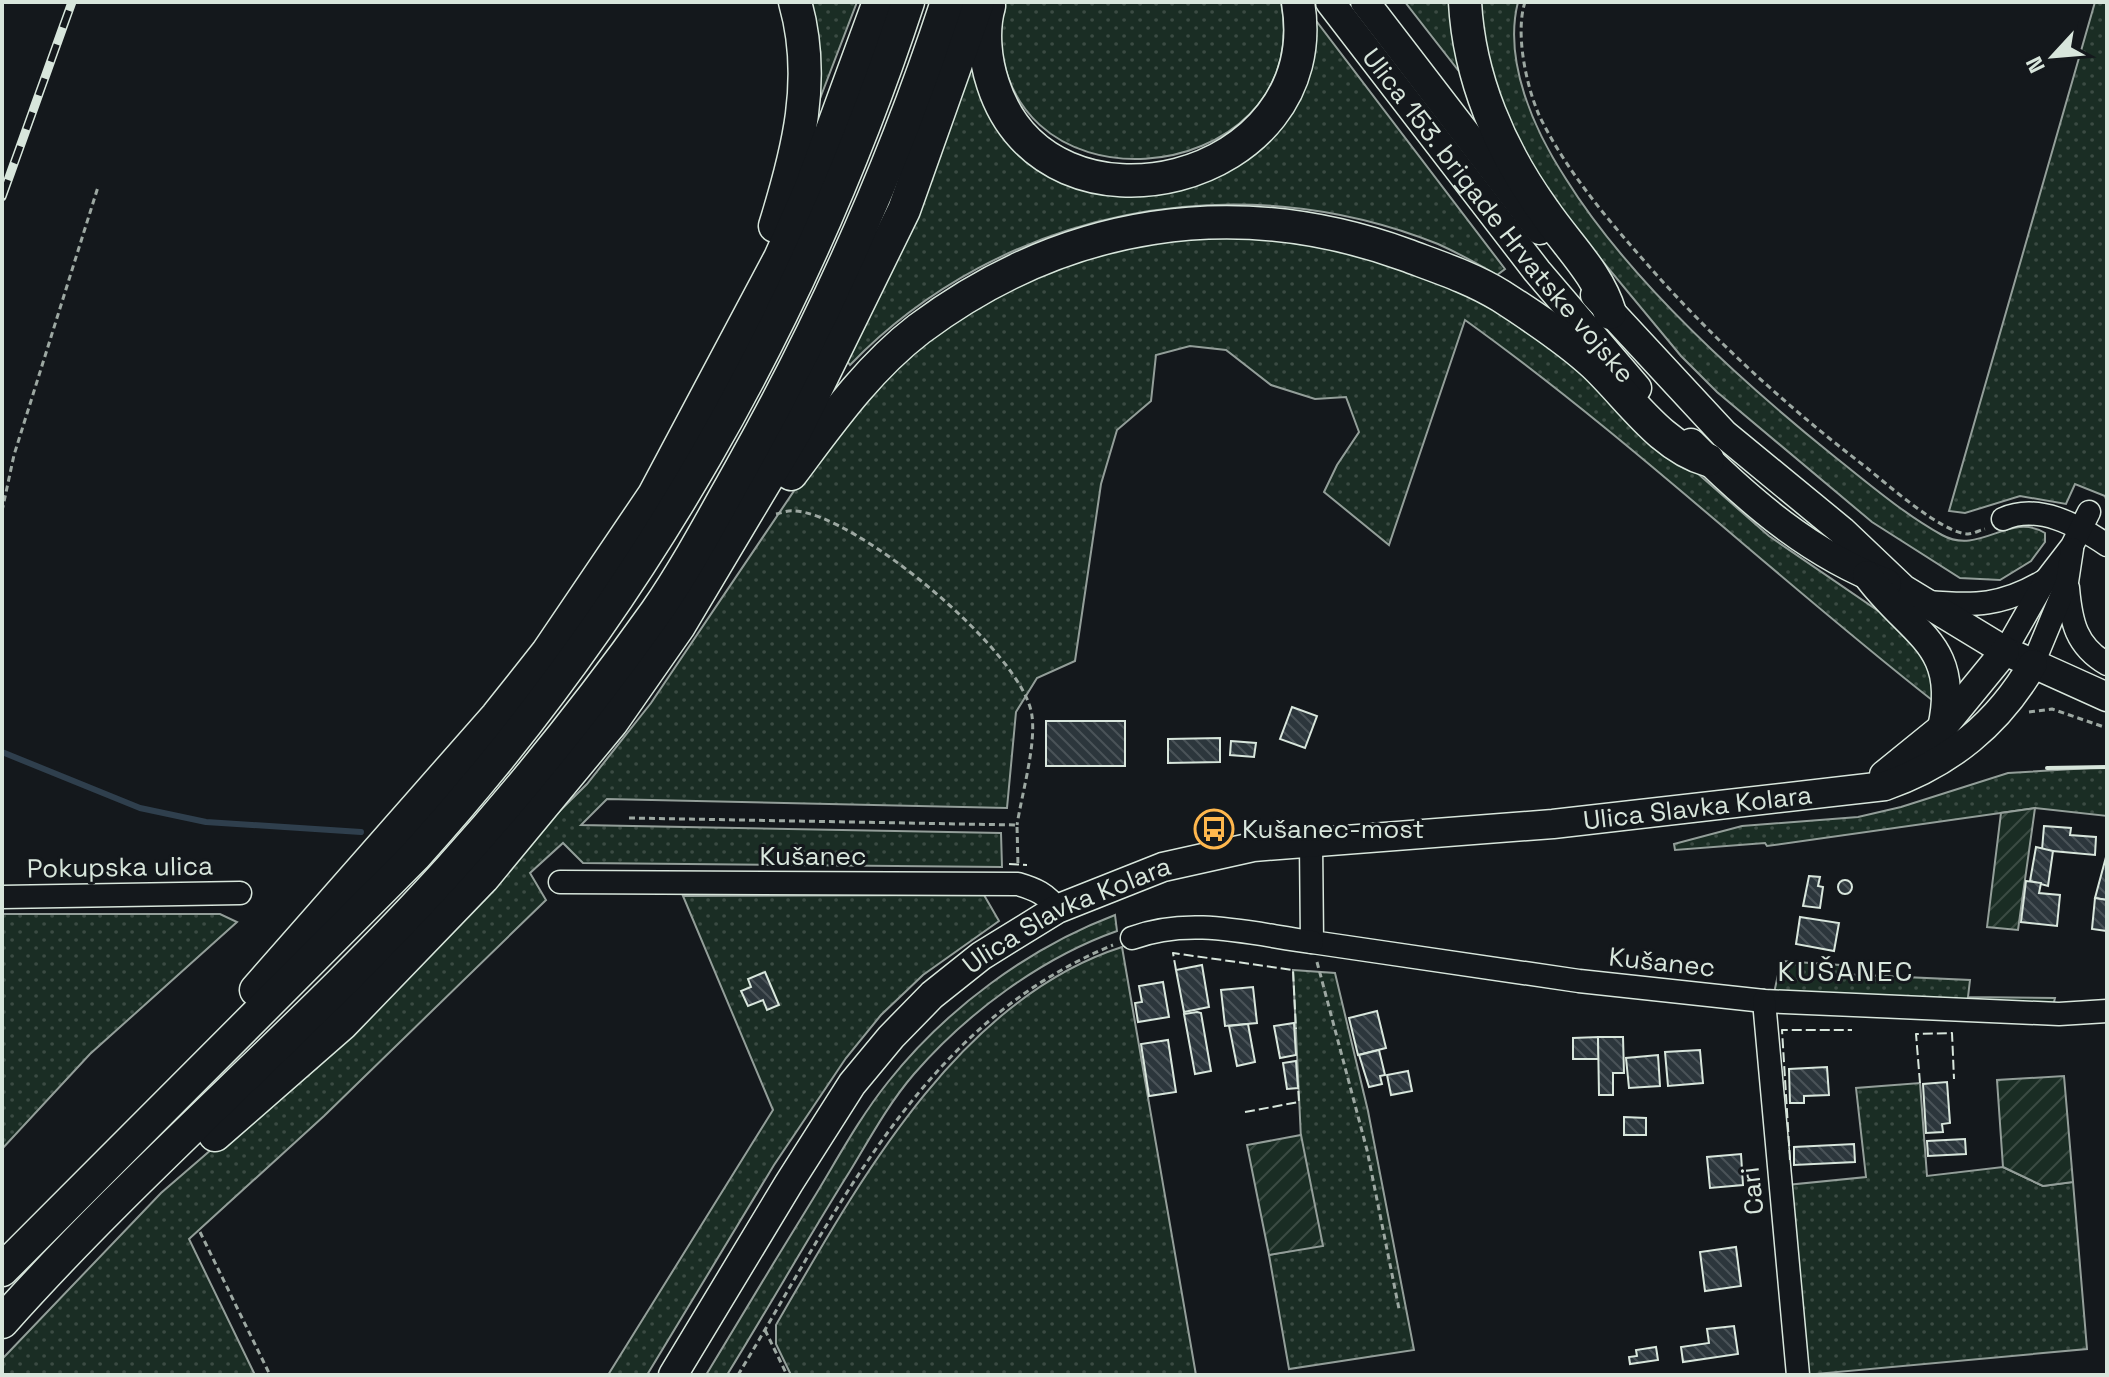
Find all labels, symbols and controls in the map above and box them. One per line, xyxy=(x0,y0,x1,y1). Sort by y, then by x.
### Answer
north arrow xyxy=(2013,16,2093,96)
street label: Ulica 153. brigade Hrvatske vojske xyxy=(1355,41,1642,390)
text: N xyxy=(2019,52,2051,78)
street label: Ulica Slavka Kolara xyxy=(1581,777,1814,837)
bus stop icon: Kušanec-most xyxy=(1193,808,1235,850)
place label: Kušanec-most xyxy=(1242,812,1425,846)
street label: Kušanec xyxy=(760,839,866,873)
street label: Pokupska ulica xyxy=(27,848,213,886)
street label: Ulica Slavka Kolara xyxy=(955,849,1174,981)
street label: Kušanec xyxy=(1607,940,1717,984)
district label: KUŠANEC xyxy=(1778,953,1914,989)
street label: Cari xyxy=(1733,1165,1771,1217)

